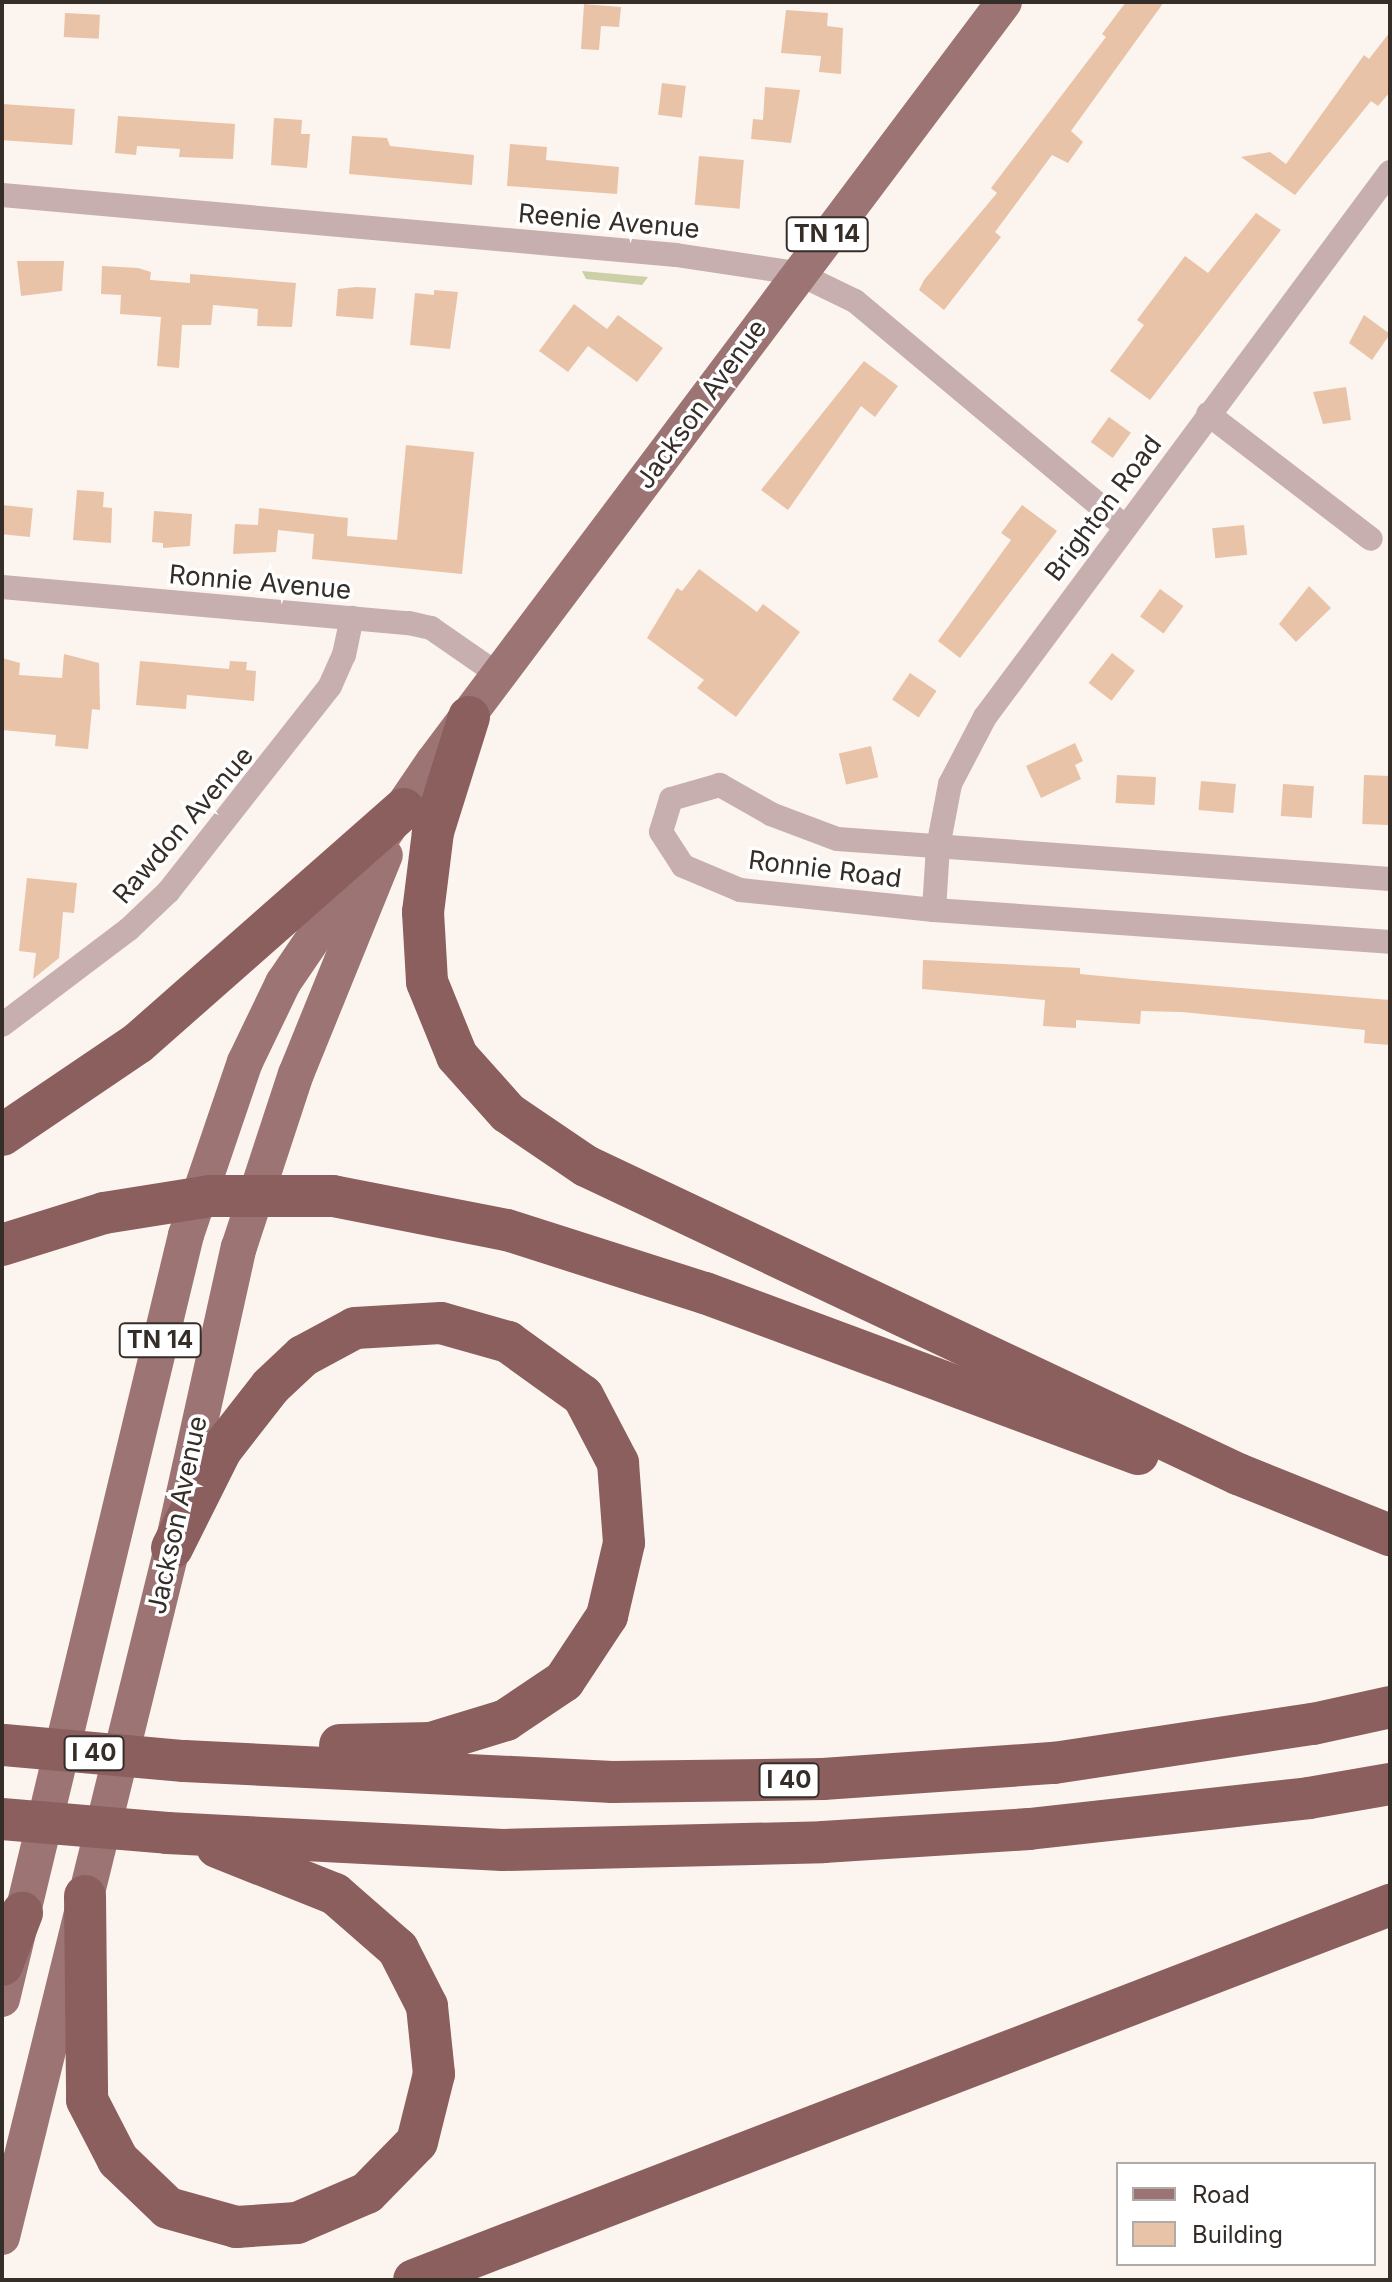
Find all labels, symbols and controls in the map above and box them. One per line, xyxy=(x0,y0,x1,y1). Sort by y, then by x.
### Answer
street label: Reenie Avenue xyxy=(517,198,701,244)
road number: TN 14 xyxy=(785,214,869,254)
street label: Jackson Avenue xyxy=(629,313,773,495)
street label: Brighton Road xyxy=(1038,429,1168,587)
street label: Ronnie Avenue xyxy=(168,558,352,606)
street label: Rawdon Avenue xyxy=(106,740,260,910)
street label: Ronnie Road xyxy=(747,844,903,894)
road number: TN 14 xyxy=(118,1320,202,1360)
street label: Jackson Avenue xyxy=(141,1413,213,1617)
road number: I 40 xyxy=(62,1733,126,1773)
road number: I 40 xyxy=(757,1760,821,1800)
legend xyxy=(1116,2162,1376,2266)
text: Road xyxy=(1192,2180,1250,2209)
text: Building xyxy=(1192,2220,1283,2249)

